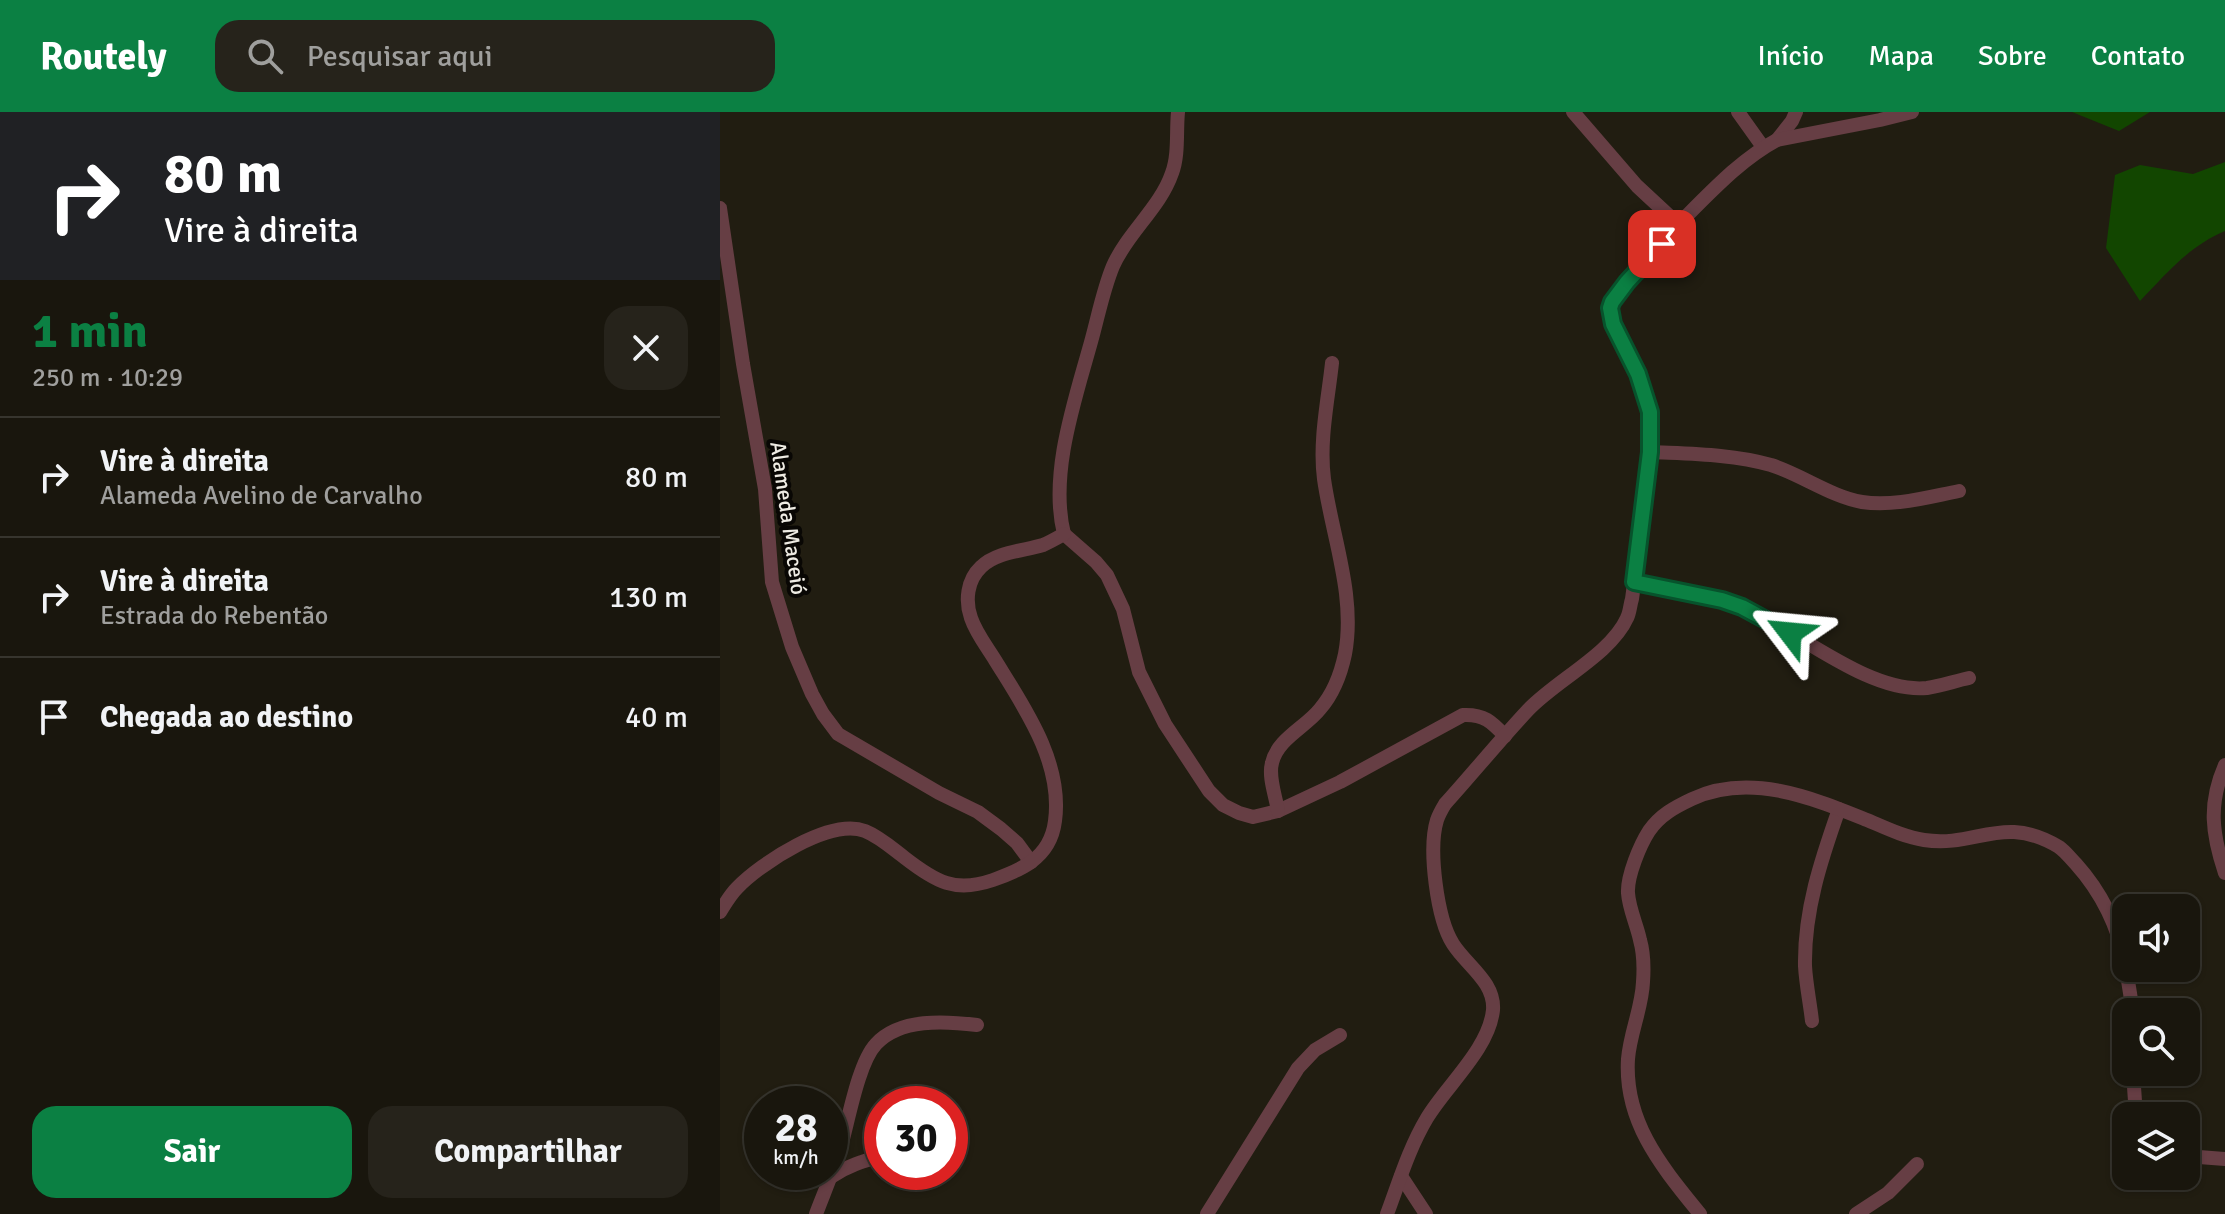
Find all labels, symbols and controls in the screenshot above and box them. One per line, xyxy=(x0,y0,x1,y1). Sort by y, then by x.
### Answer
search box xyxy=(215,20,775,92)
text: Routely xyxy=(40,33,167,80)
icon: search xyxy=(243,34,287,78)
text: Pesquisar aqui xyxy=(307,38,493,75)
text: Início xyxy=(1757,39,1824,73)
text: Mapa xyxy=(1868,39,1934,73)
text: Sobre xyxy=(1978,39,2047,73)
text: Contato xyxy=(2091,39,2185,73)
text: 80 m xyxy=(164,139,282,208)
icon: right xyxy=(32,144,136,248)
text: Vire à direita xyxy=(164,208,359,253)
pin xyxy=(1628,210,1696,278)
icon: arrive xyxy=(1640,222,1684,266)
text: 1 min xyxy=(32,302,148,361)
button: close xyxy=(604,306,688,390)
text: 250 m · 10:29 xyxy=(32,362,183,394)
street label: Alameda Maceió xyxy=(764,440,813,596)
text: Vire à direita xyxy=(100,443,269,480)
icon: right xyxy=(32,455,76,499)
text: 80 m xyxy=(625,459,688,496)
text: Alameda Avelino de Carvalho xyxy=(100,480,423,512)
text: Vire à direita xyxy=(100,563,269,600)
icon: right xyxy=(32,575,76,619)
text: 130 m xyxy=(609,579,688,616)
position arrow xyxy=(1748,591,1832,675)
text: Estrada do Rebentão xyxy=(100,600,328,632)
icon: arrive xyxy=(32,695,76,739)
text: Chegada ao destino xyxy=(100,699,353,736)
text: 40 m xyxy=(625,699,688,736)
map controls xyxy=(2112,894,2200,1190)
button: sound xyxy=(2112,894,2200,982)
button: search xyxy=(2112,998,2200,1086)
speed limit sign: 30 xyxy=(864,1086,968,1190)
button: layers xyxy=(2112,1102,2200,1190)
text: 28 xyxy=(774,1103,818,1153)
button: Sair xyxy=(32,1106,352,1198)
button: Compartilhar xyxy=(368,1106,688,1198)
text: km/h xyxy=(773,1145,819,1170)

